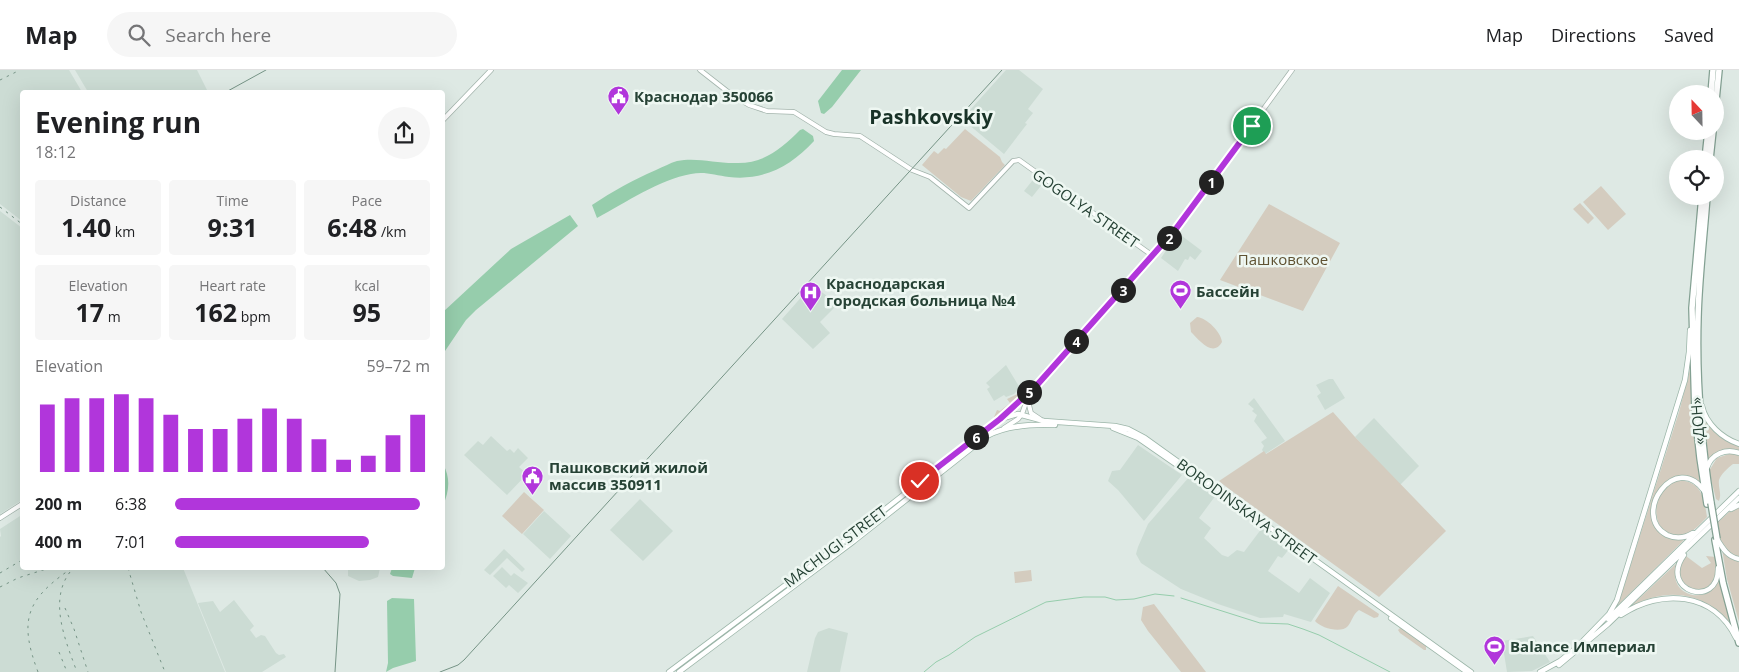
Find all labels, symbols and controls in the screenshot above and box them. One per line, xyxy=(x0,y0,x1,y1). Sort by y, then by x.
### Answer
search box xyxy=(107,12,457,57)
text: Map xyxy=(25,18,77,51)
icon: search xyxy=(125,21,153,49)
text: Search here xyxy=(165,22,271,48)
text: Map xyxy=(1486,23,1523,47)
text: Directions xyxy=(1551,23,1636,47)
text: Saved xyxy=(1664,23,1714,47)
public building icon: Краснодар 350066 xyxy=(606,84,630,115)
north arrow xyxy=(1669,85,1724,140)
map controls xyxy=(1669,85,1724,205)
place label: Краснодар 350066 xyxy=(634,86,774,106)
text: Evening run xyxy=(35,103,201,141)
district label: Pashkovskiy xyxy=(869,103,993,130)
pin xyxy=(1231,105,1273,147)
button: share xyxy=(378,107,430,159)
icon: arrive xyxy=(1238,112,1266,140)
text: 18:12 xyxy=(35,141,76,163)
button: locate xyxy=(1669,150,1724,205)
street label: GOGOLYA STREET xyxy=(1029,164,1144,253)
pin: 1 xyxy=(1198,170,1224,194)
text: 1 xyxy=(1207,173,1216,192)
text: Distance xyxy=(70,191,126,210)
text: Time xyxy=(216,191,249,210)
text: Pace xyxy=(351,191,382,210)
text: 1.40 xyxy=(61,210,111,244)
text: 9:31 xyxy=(207,210,258,244)
text: 6:48 xyxy=(327,210,377,244)
text: km xyxy=(111,222,135,241)
text: /km xyxy=(377,222,406,241)
pin: 2 xyxy=(1156,226,1182,250)
text: 2 xyxy=(1165,229,1174,248)
park label: Пашковское xyxy=(1238,249,1328,269)
place label: Краснодарская городская больница №4 xyxy=(826,273,1016,310)
text: Elevation xyxy=(68,276,128,295)
text: Heart rate xyxy=(199,276,266,295)
text: kcal xyxy=(354,276,380,295)
pin: 3 xyxy=(1110,278,1136,302)
sports icon: Бассейн xyxy=(1168,279,1192,310)
hospital icon: Краснодарская городская больница №4 xyxy=(798,280,822,311)
text: 3 xyxy=(1119,281,1128,300)
place label: Бассейн xyxy=(1196,281,1260,301)
text: 17 xyxy=(76,295,104,329)
text: 162 xyxy=(194,295,237,329)
text: 95 xyxy=(353,295,381,329)
text: m xyxy=(104,307,121,326)
text: bpm xyxy=(237,307,271,326)
pin: 4 xyxy=(1064,328,1088,354)
text: 4 xyxy=(1072,332,1081,351)
text: Elevation xyxy=(35,355,103,377)
text: 59–72 m xyxy=(366,355,430,377)
pin: 5 xyxy=(1016,380,1042,404)
text: 5 xyxy=(1025,383,1034,402)
street label: «ДОН» xyxy=(1685,396,1709,446)
pin: 6 xyxy=(964,424,988,450)
text: 6 xyxy=(972,428,981,447)
street label: BORODINSKAYA STREET xyxy=(1173,454,1321,569)
place label: Пашковский жилой массив 350911 xyxy=(549,457,708,494)
pin xyxy=(899,460,941,502)
public building icon: Пашковский жилой массив 350911 xyxy=(521,464,545,495)
icon: check xyxy=(906,467,934,495)
text: 200 m xyxy=(35,493,82,515)
text: 6:38 xyxy=(115,493,147,515)
street label: MACHUGI STREET xyxy=(779,500,891,591)
text: 400 m xyxy=(35,531,82,553)
text: 7:01 xyxy=(115,531,147,553)
sports icon: Balance Империал xyxy=(1482,634,1506,665)
place label: Balance Империал xyxy=(1510,636,1656,656)

